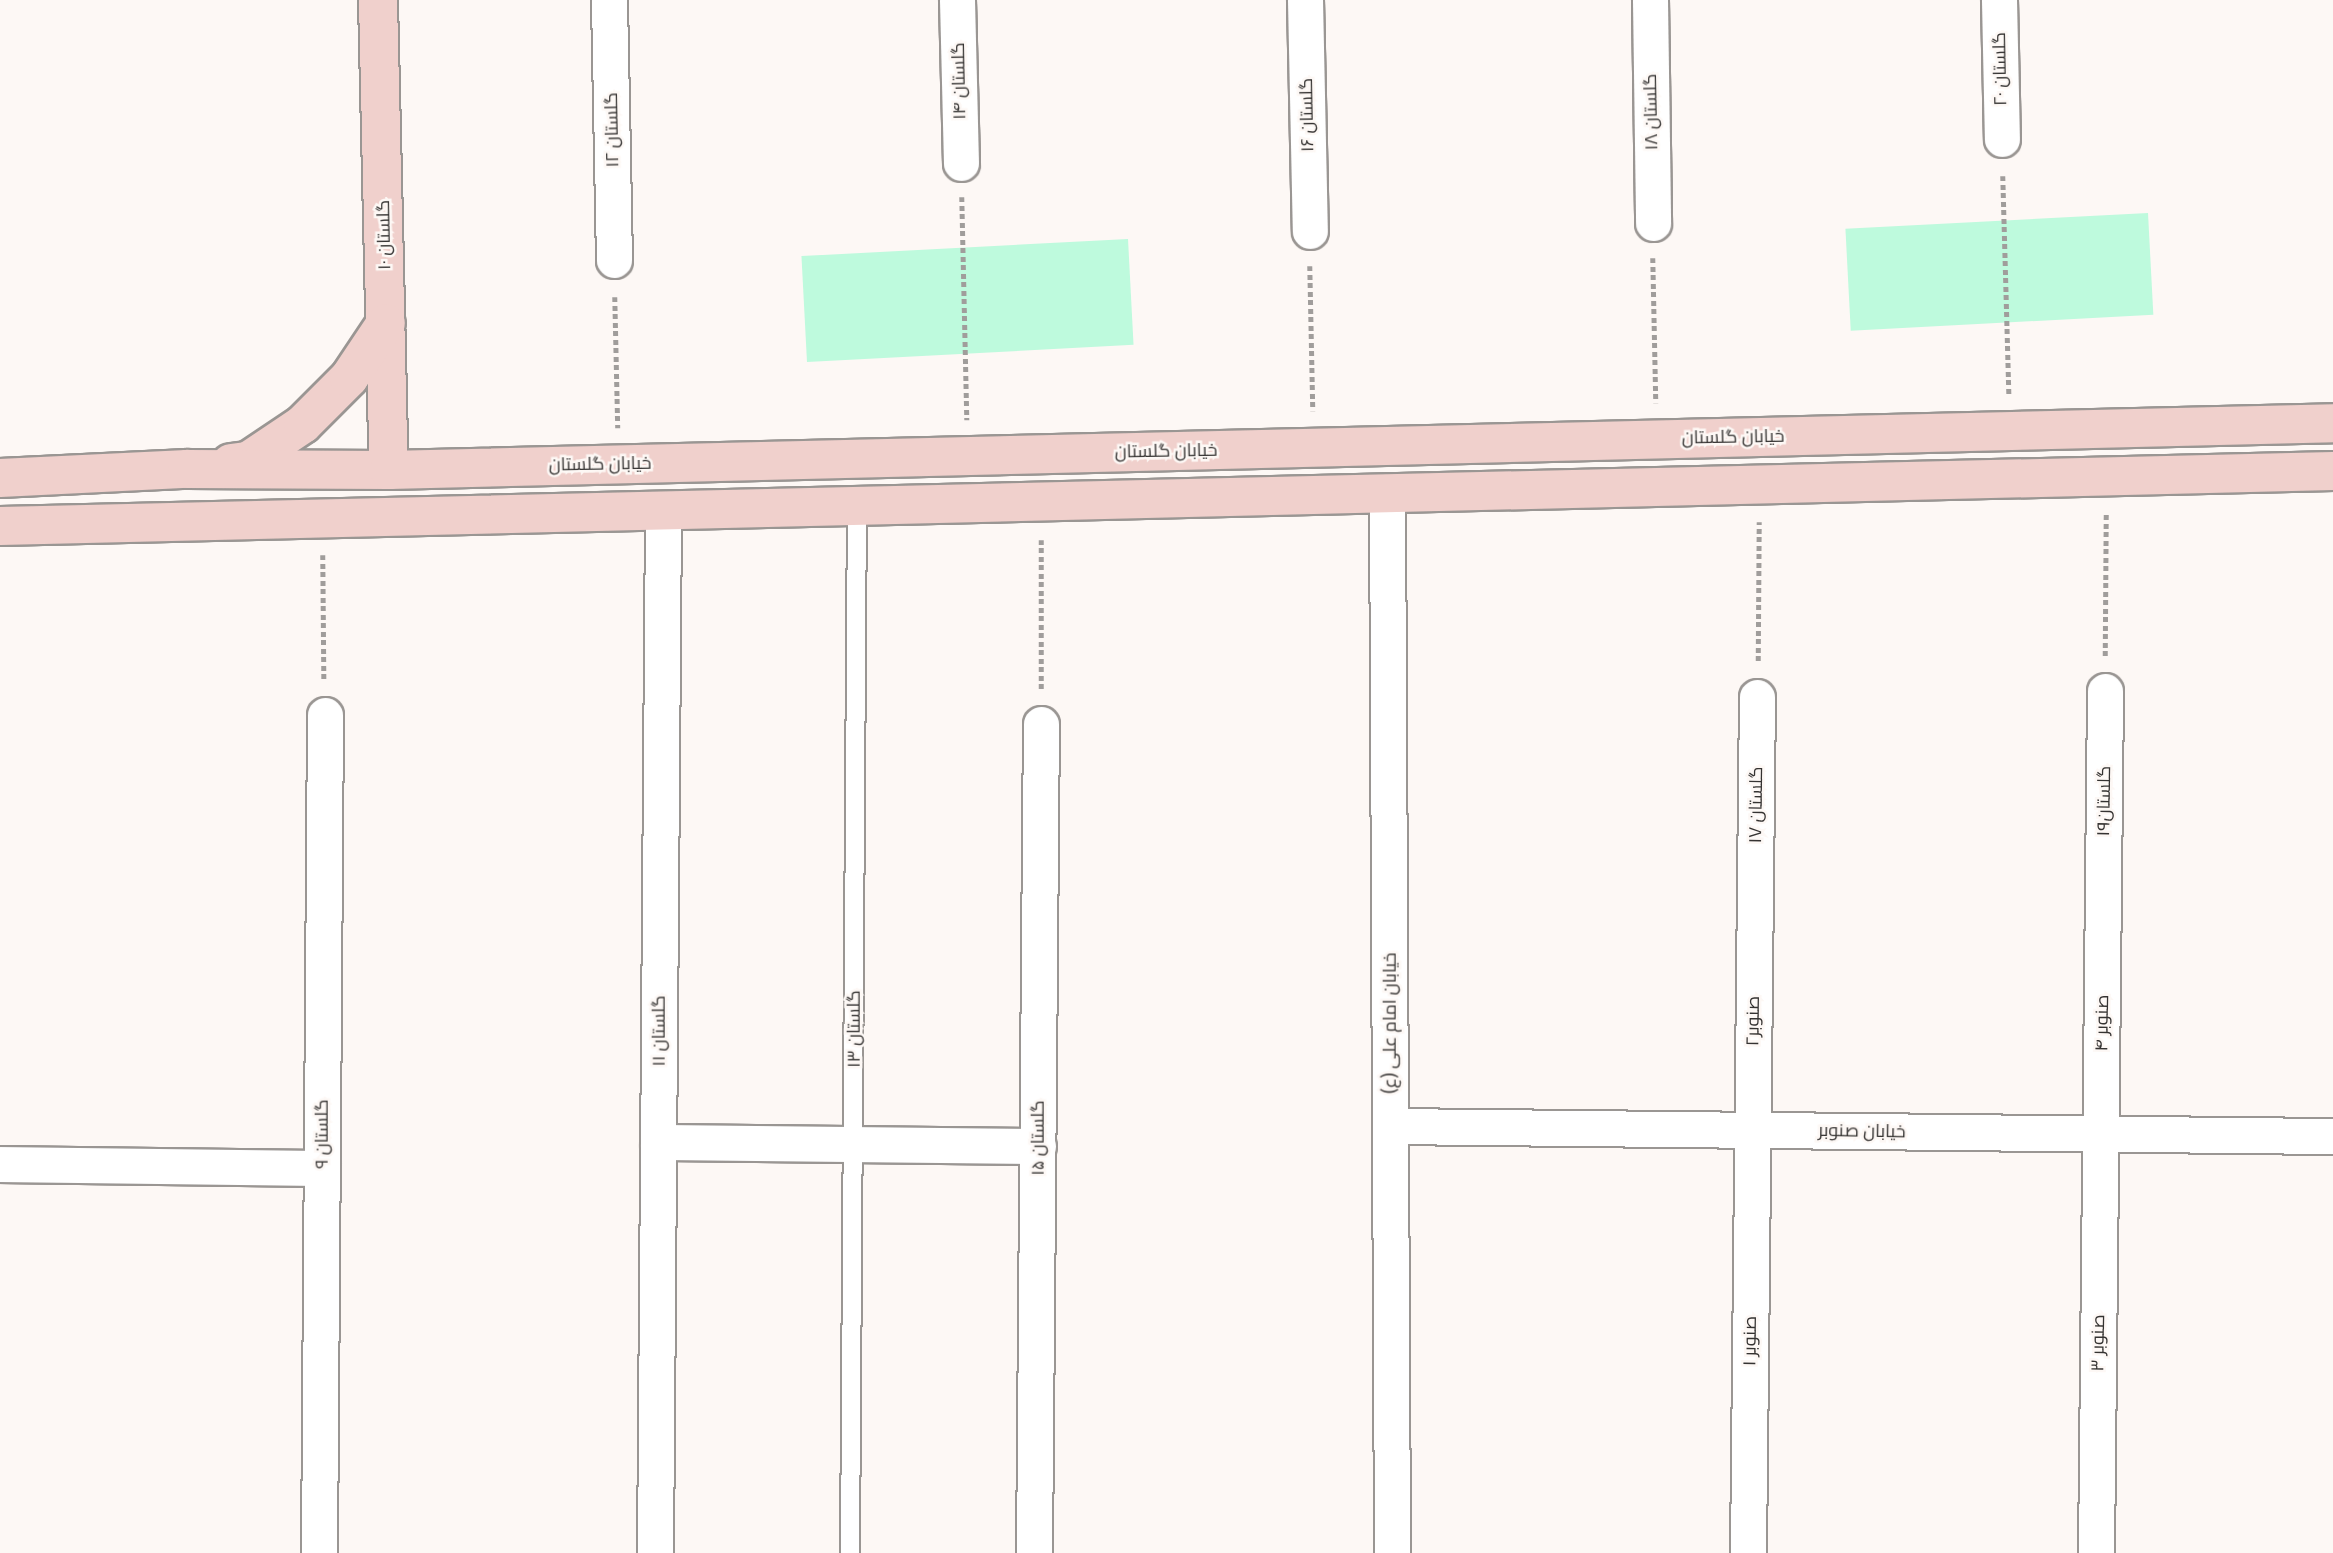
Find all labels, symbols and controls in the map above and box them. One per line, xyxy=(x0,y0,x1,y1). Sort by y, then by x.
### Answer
street label: گلستان ۲۰ xyxy=(1989,32,2011,106)
street label: گلستان ۱۴ xyxy=(948,42,970,120)
street label: گلستان ۱۸ xyxy=(1640,73,1662,151)
street label: گلستان ۱۶ xyxy=(1296,78,1318,152)
street label: گلستان ۱۲ xyxy=(601,92,623,168)
street label: گلستان ۱۰ xyxy=(373,200,395,270)
street label: خیابان گلستان xyxy=(1681,425,1785,449)
street label: خیابان گلستان xyxy=(1114,439,1218,463)
street label: خیابان گلستان xyxy=(548,452,652,476)
street label: گلستان۱۹ xyxy=(2093,765,2115,837)
street label: گلستان ۱۷ xyxy=(1745,766,1767,844)
street label: خیابان امام علی (ع) xyxy=(1379,952,1401,1094)
street label: گلستان ۱۳ xyxy=(843,990,865,1068)
street label: صنوبر ۴ xyxy=(2091,994,2113,1052)
street label: گلستان ۱۱ xyxy=(648,995,670,1067)
street label: صنوبر۲ xyxy=(1742,996,1764,1046)
street label: گلستان ۹ xyxy=(311,1099,333,1169)
street label: گلستان ۱۵ xyxy=(1027,1100,1049,1176)
street label: خیابان صنوبر xyxy=(1818,1119,1906,1143)
street label: صنوبر ۳ xyxy=(2087,1314,2109,1372)
street label: صنوبر ۱ xyxy=(1739,1316,1761,1366)

